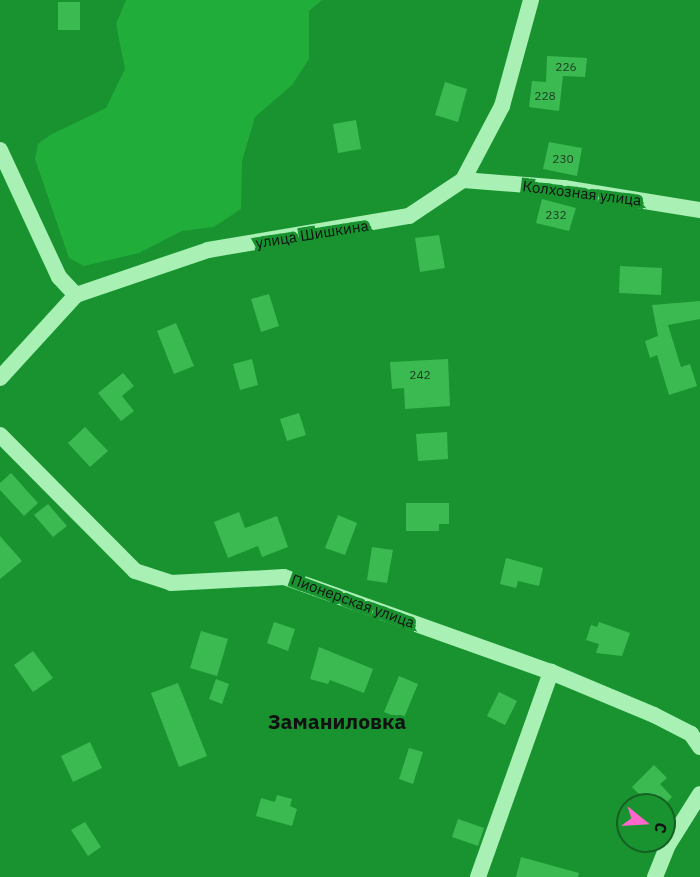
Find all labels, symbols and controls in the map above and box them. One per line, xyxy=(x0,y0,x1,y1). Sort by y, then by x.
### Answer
house number: 226 xyxy=(555,60,577,74)
house number: 228 xyxy=(534,89,556,103)
house number: 230 xyxy=(552,152,574,166)
street label: Колхозная улица xyxy=(522,177,642,209)
house number: 232 xyxy=(545,208,567,222)
street label: улица Шишкина xyxy=(254,216,370,252)
house number: 242 xyxy=(409,368,431,382)
street label: Пионерская улица xyxy=(289,570,417,632)
district label: Заманиловка xyxy=(268,708,406,734)
north arrow xyxy=(616,793,676,853)
text: С xyxy=(650,820,672,836)

